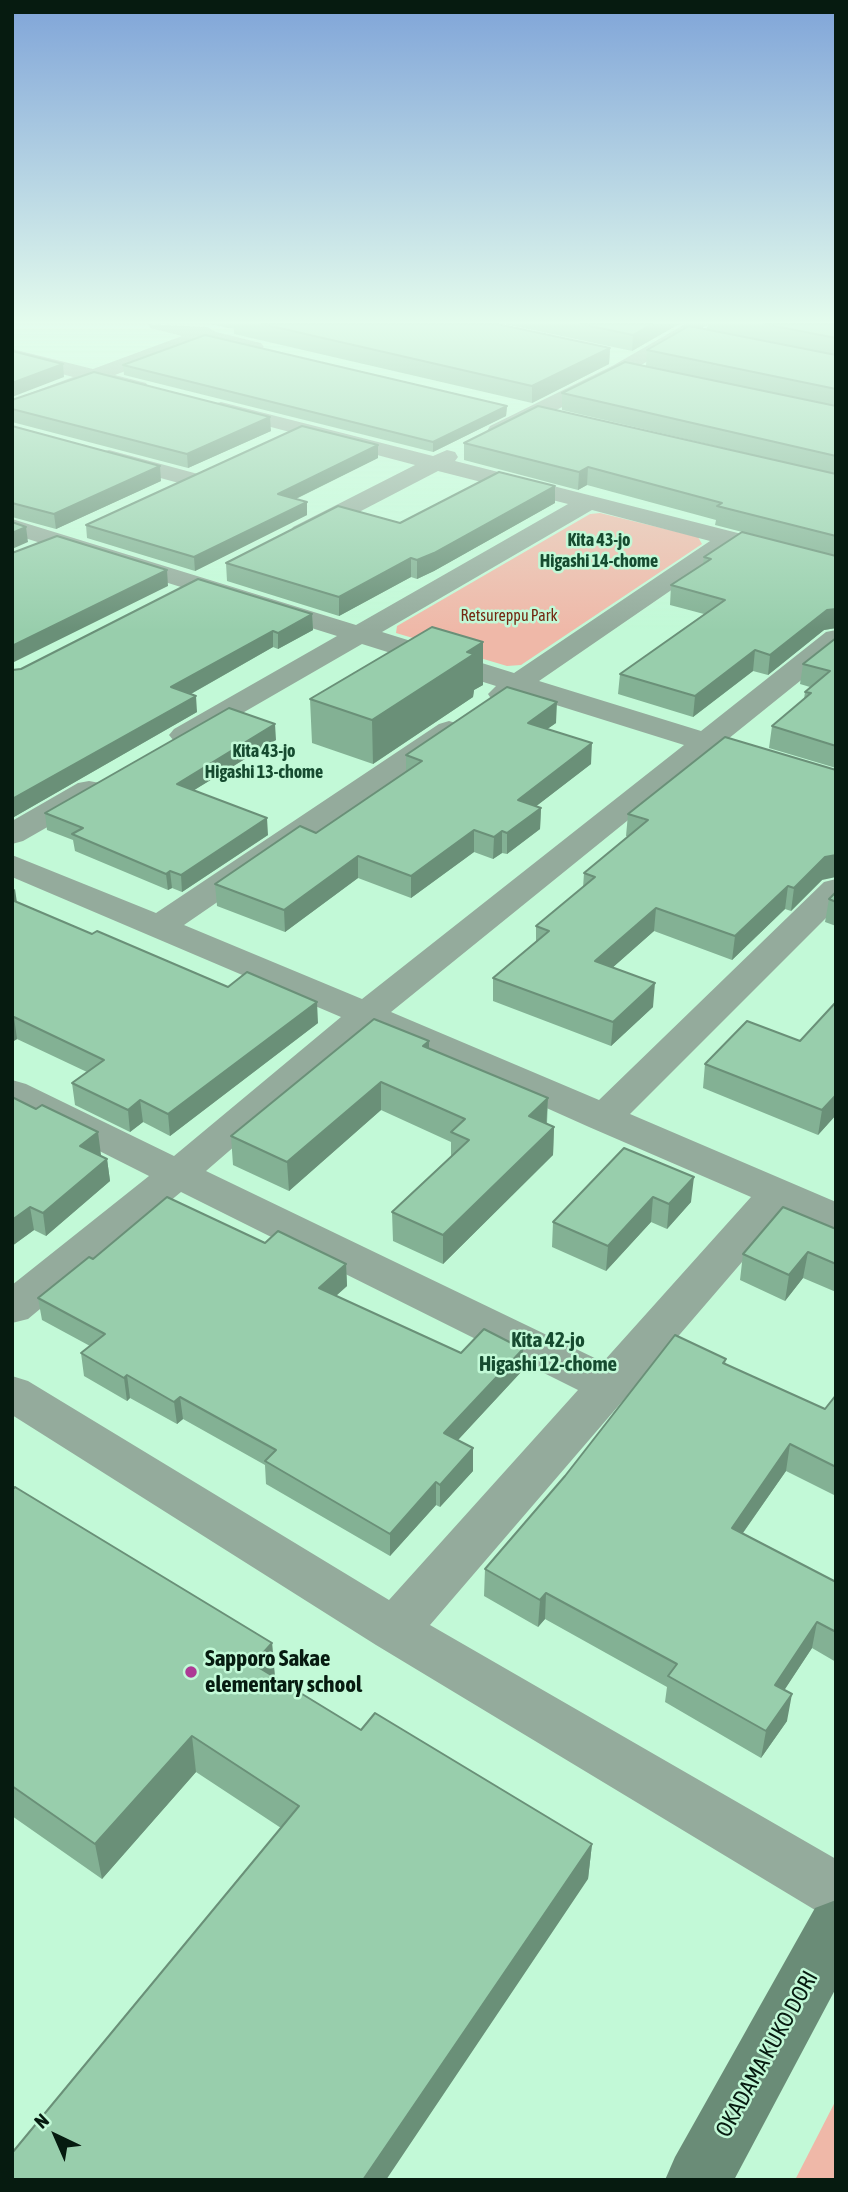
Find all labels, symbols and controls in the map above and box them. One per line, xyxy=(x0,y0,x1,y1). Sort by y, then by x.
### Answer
district label: Kita 43-jo Higashi 14-chome xyxy=(540,529,658,572)
park label: Retsureppu Park xyxy=(460,606,558,626)
district label: Kita 43-jo Higashi 13-chome xyxy=(205,740,323,782)
district label: Kita 42-jo Higashi 12-chome xyxy=(479,1327,617,1377)
place label: Sapporo Sakae elementary school xyxy=(205,1645,362,1699)
marker: Sapporo Sakae elementary school xyxy=(183,1664,199,1680)
street label: OKADAMA KUKO DORI xyxy=(710,1966,824,2142)
north arrow xyxy=(21,2101,91,2171)
text: N xyxy=(30,2109,53,2133)

